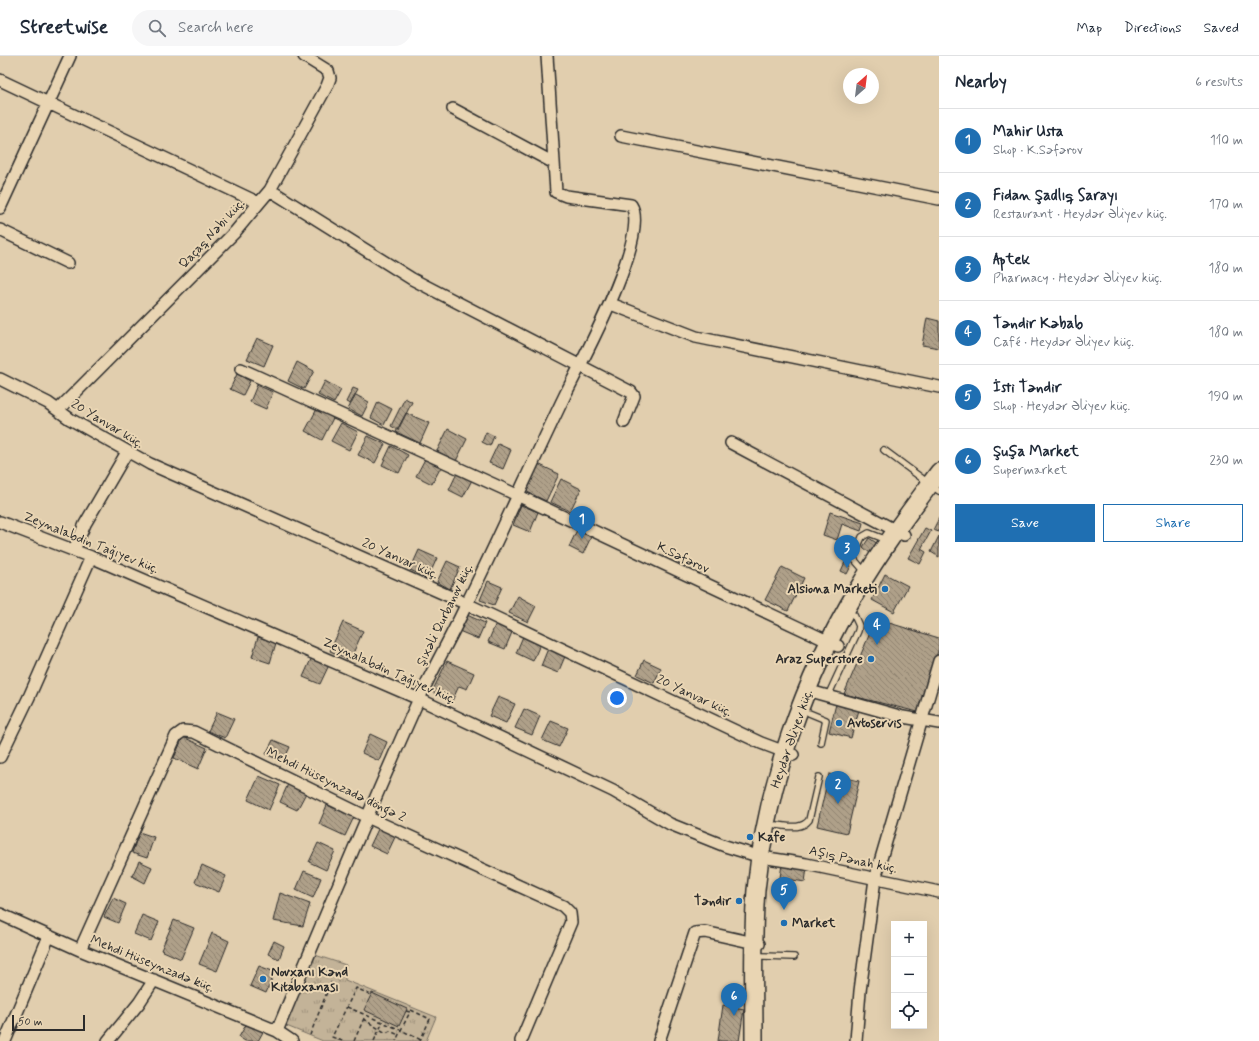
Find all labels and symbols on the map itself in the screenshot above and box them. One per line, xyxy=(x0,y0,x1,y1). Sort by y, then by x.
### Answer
north arrow xyxy=(843,68,879,104)
street label: Qaçaq Nəbi küç. xyxy=(175,195,249,272)
street label: 20 Yanvar küç. xyxy=(68,396,147,452)
pin: 1 xyxy=(569,506,595,539)
street label: Zeynalabdin Tağıyev küç. xyxy=(21,508,161,578)
street label: 20 Yanvar küç. xyxy=(359,535,441,583)
pin: 3 xyxy=(834,535,860,568)
street label: K.Səfərov xyxy=(654,538,712,578)
street label: Şıxəli Qurbanov küç. xyxy=(413,561,477,669)
place label: Alsiona Marketi xyxy=(787,581,878,598)
marker: Alsiona Marketi xyxy=(880,584,890,594)
pin: 4 xyxy=(864,612,890,645)
street label: Zeynalabdin Tağıyev küç. xyxy=(320,634,459,708)
place label: Araz Superstore xyxy=(776,651,863,668)
marker: Araz Superstore xyxy=(866,654,876,664)
street label: 20 Yanvar küç. xyxy=(653,671,735,721)
street label: Heydər Əliyev küç. xyxy=(767,687,817,791)
your location xyxy=(607,688,627,708)
place label: Avtoservis xyxy=(847,715,902,732)
marker: Avtoservis xyxy=(834,718,844,728)
street label: Mehdi Hüseynzadə döngə 2 xyxy=(263,744,409,828)
pin: 2 xyxy=(825,771,851,804)
place label: Kafe xyxy=(758,829,786,846)
marker: Kafe xyxy=(745,832,755,842)
street label: Aşıq Pənah küç. xyxy=(807,842,899,878)
pin: 5 xyxy=(771,877,797,910)
place label: Təndir xyxy=(694,893,732,910)
marker: Təndir xyxy=(734,896,744,906)
place label: Market xyxy=(792,915,836,932)
marker: Market xyxy=(779,918,789,928)
street label: Mehdi Hüseynzadə küç. xyxy=(88,931,217,997)
place label: Novxanı Kənd Kitabxanası xyxy=(271,964,349,996)
marker: Novxanı Kənd Kitabxanası xyxy=(258,974,268,984)
pin: 6 xyxy=(721,983,747,1016)
scale bar xyxy=(12,1013,85,1032)

